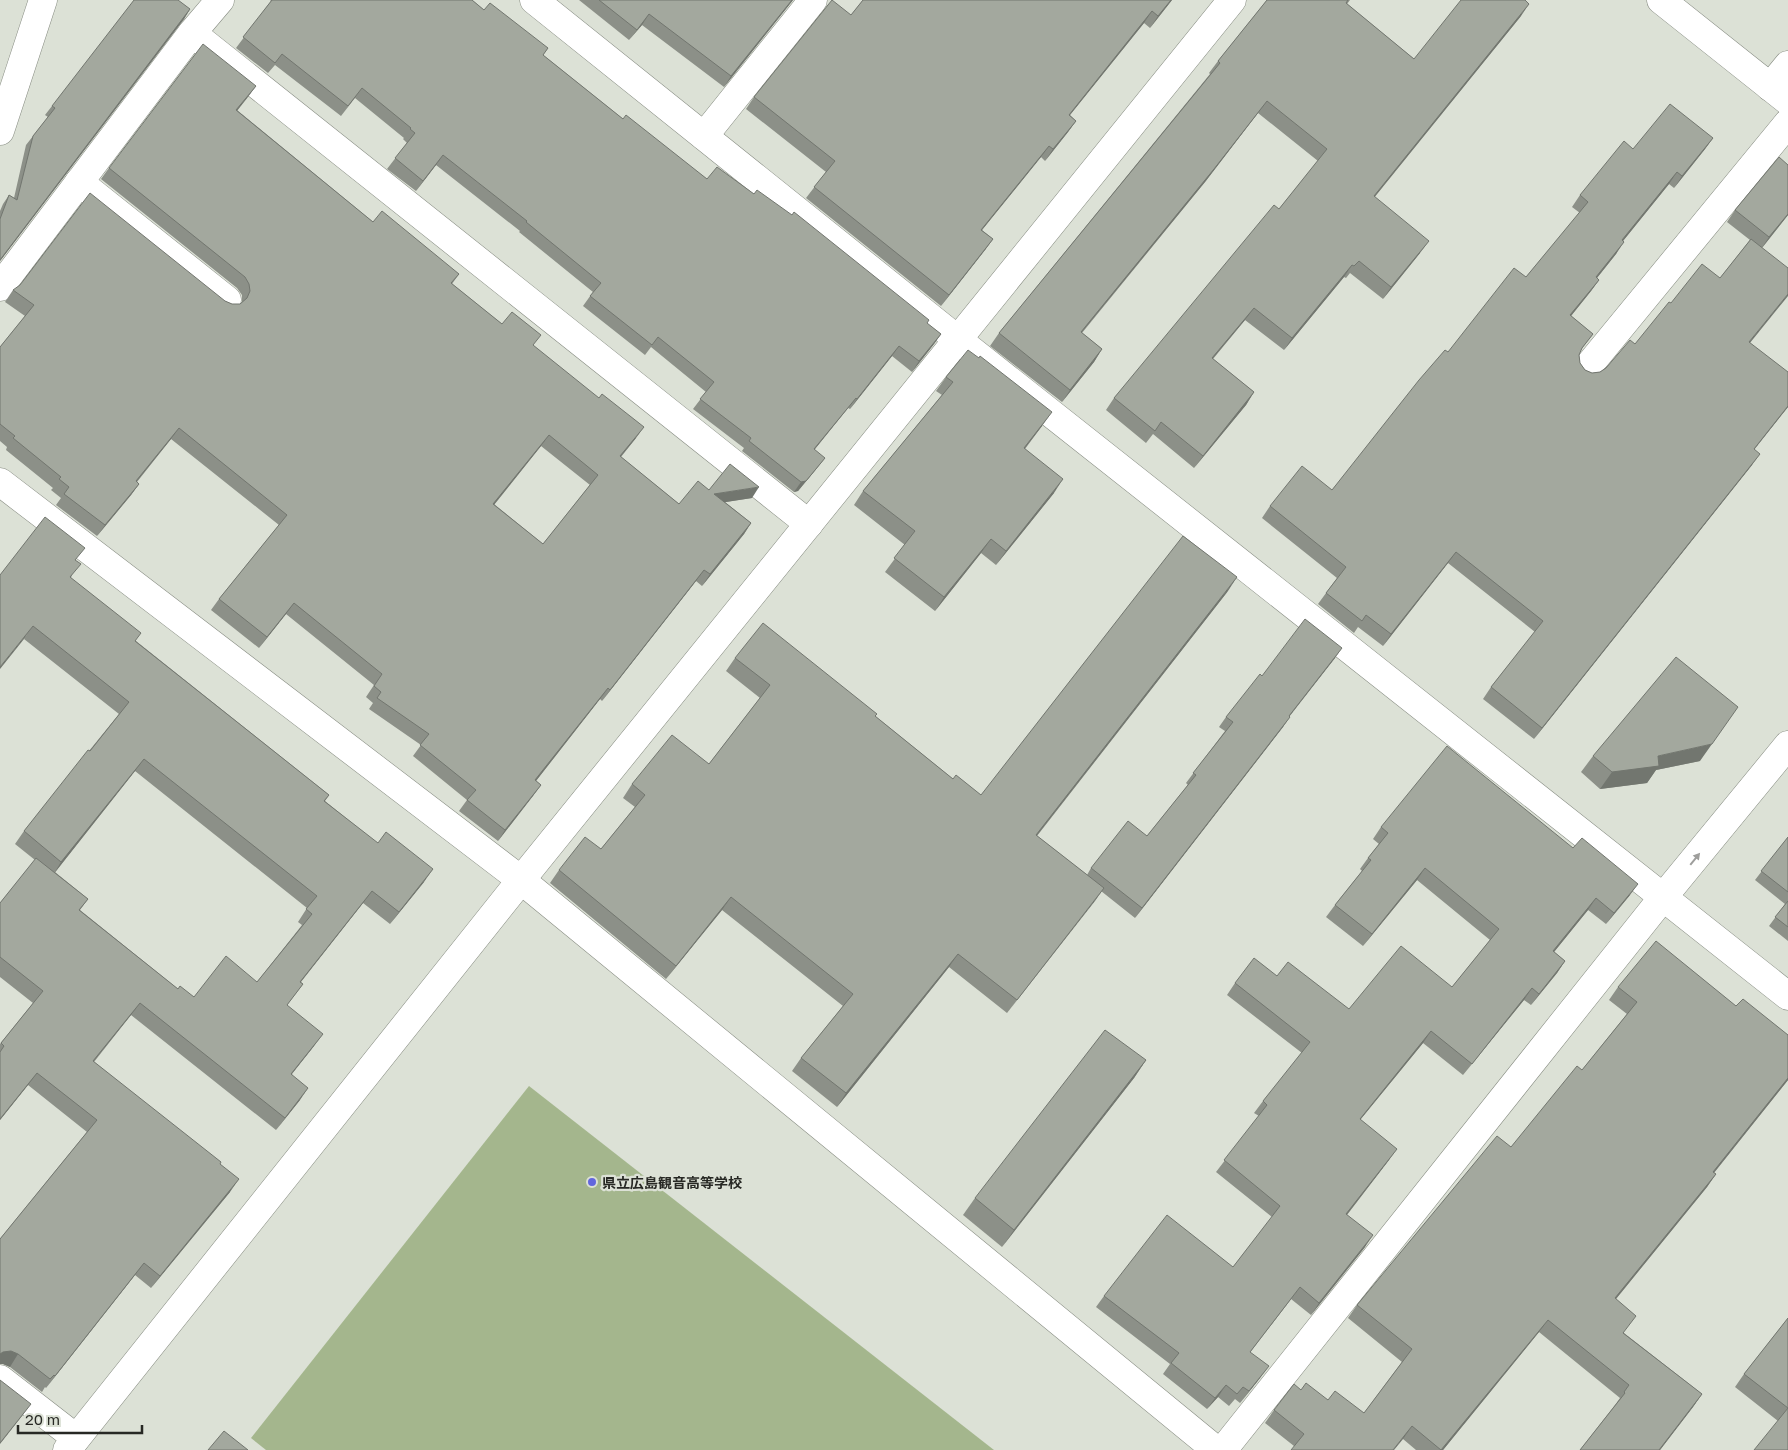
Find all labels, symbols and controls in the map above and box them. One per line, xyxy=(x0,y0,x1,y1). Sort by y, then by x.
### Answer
one-way arrow xyxy=(1689,852,1700,865)
place label: 県立広島観音高等学校 xyxy=(602,1174,742,1191)
marker: 県立広島観音高等学校 xyxy=(586,1176,598,1188)
scale bar xyxy=(18,1402,141,1434)
text: 20 m xyxy=(25,1410,60,1428)

